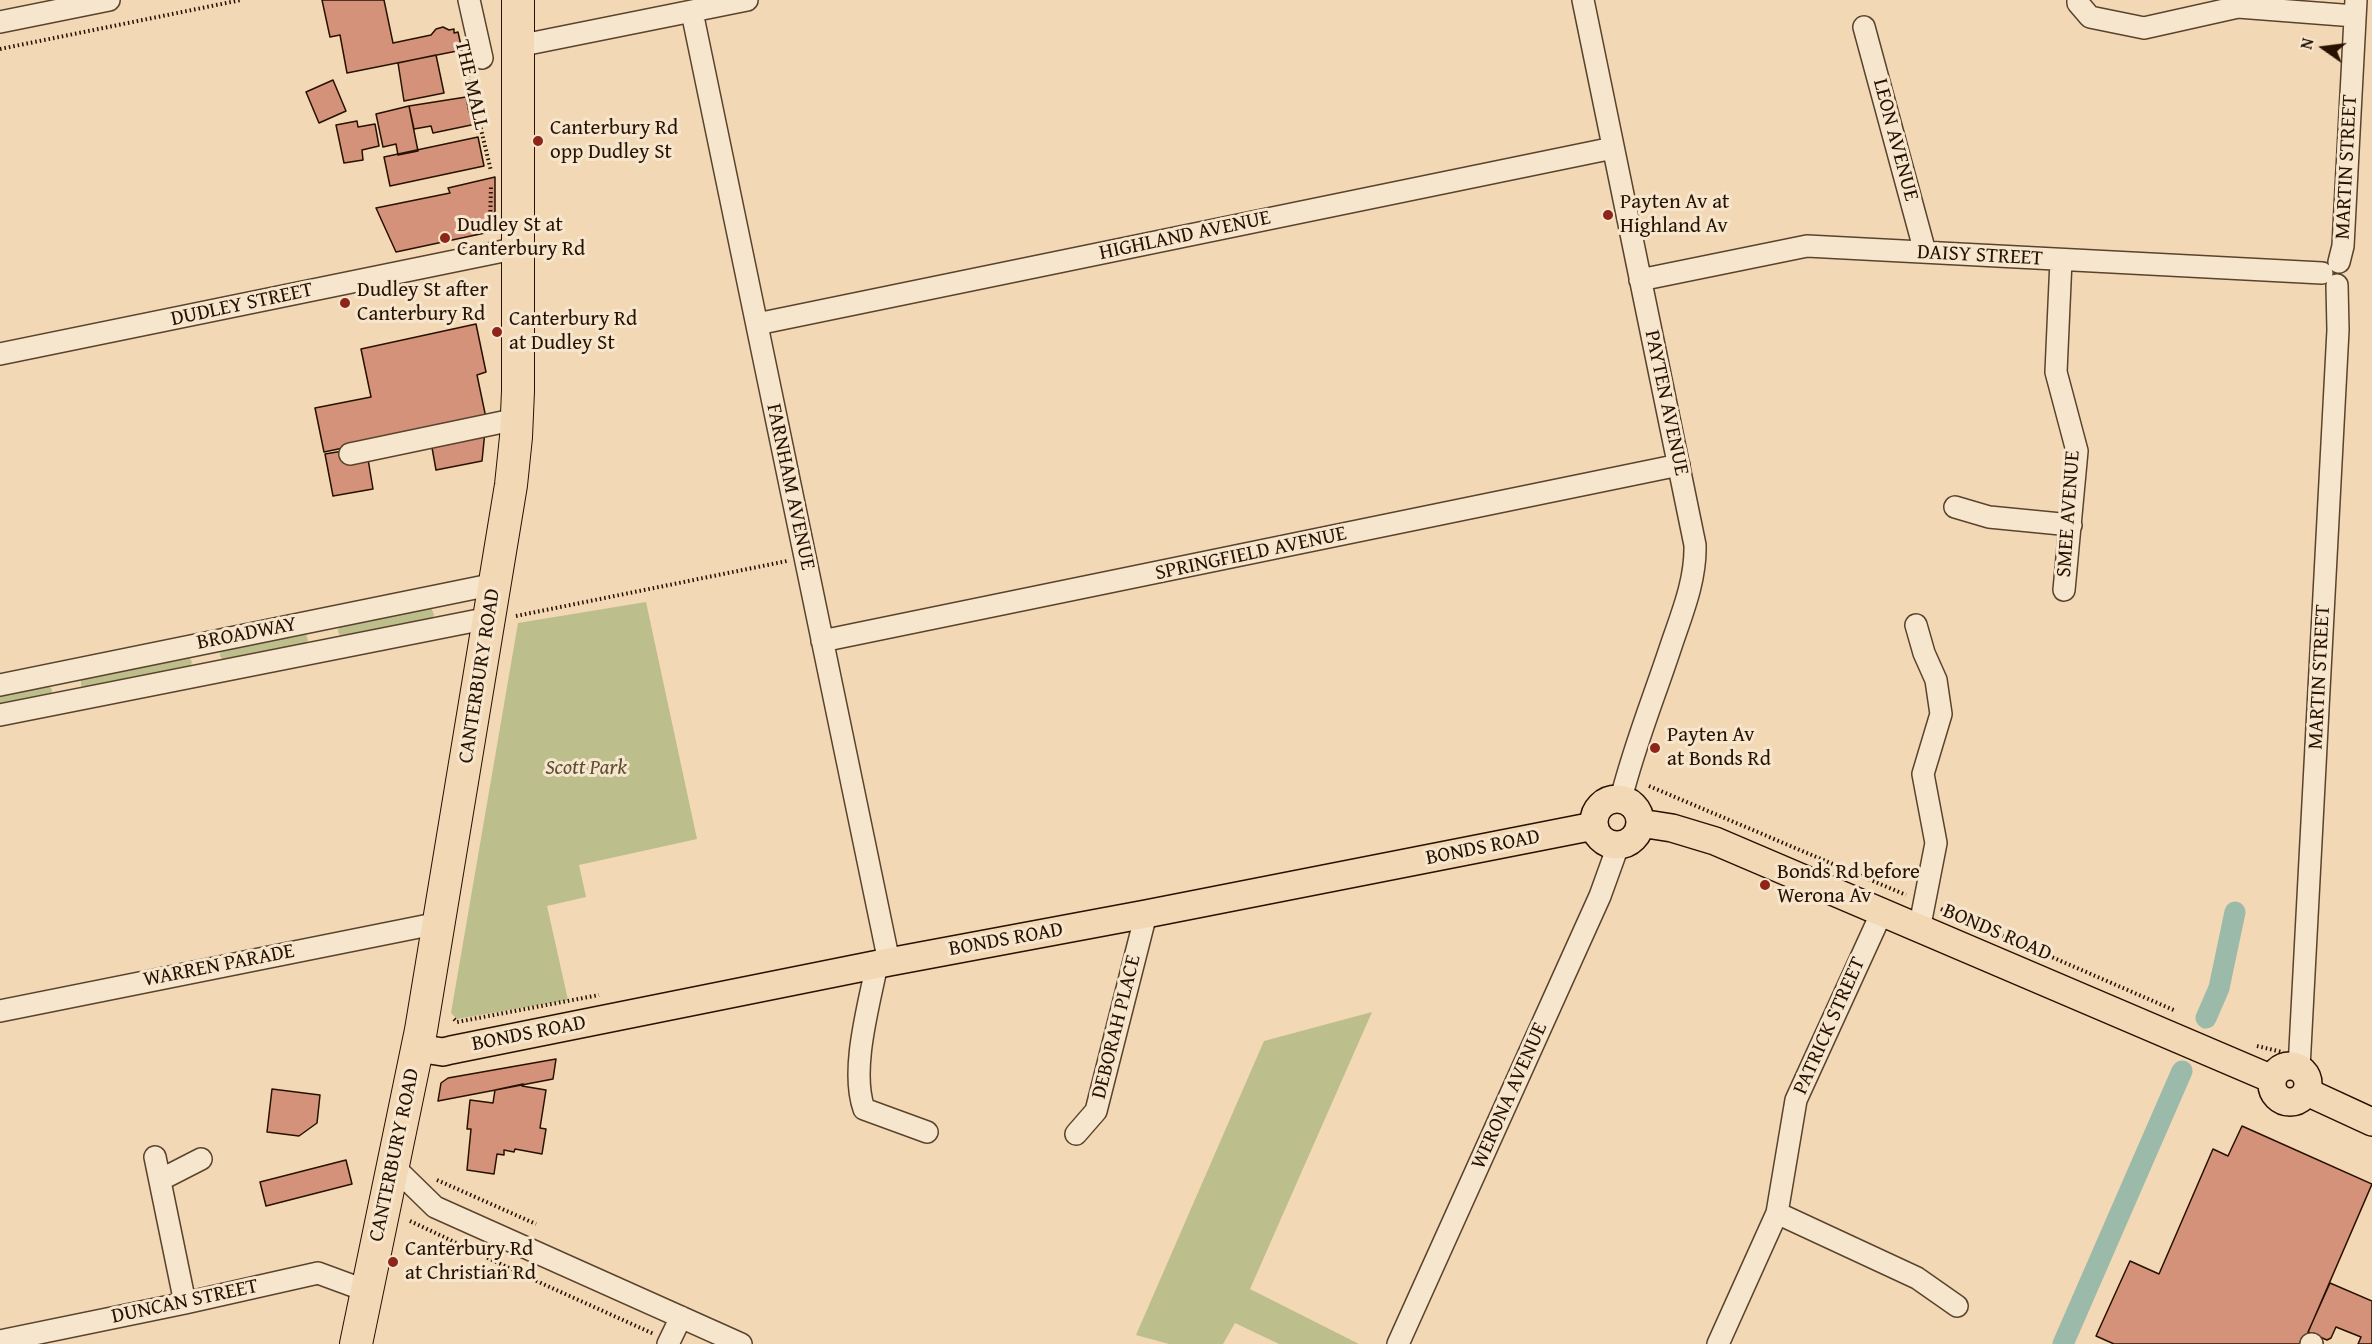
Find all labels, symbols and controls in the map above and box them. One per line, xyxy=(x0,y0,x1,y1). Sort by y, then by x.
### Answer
north arrow xyxy=(2294,18,2354,78)
text: N xyxy=(2294,36,2319,52)
street label: THE MALL xyxy=(448,38,494,132)
street label: LEON AVENUE xyxy=(1867,76,1923,204)
street label: MARTIN STREET xyxy=(2331,94,2363,240)
place label: Canterbury Rd opp Dudley St xyxy=(550,116,678,166)
marker: Canterbury Rd opp Dudley St xyxy=(531,134,545,148)
place label: Payten Av at Highland Av xyxy=(1620,190,1729,240)
street label: HIGHLAND AVENUE xyxy=(1097,206,1273,266)
marker: Payten Av at Highland Av xyxy=(1601,208,1615,222)
place label: Dudley St at Canterbury Rd xyxy=(457,213,585,263)
marker: Dudley St at Canterbury Rd xyxy=(438,231,452,245)
street label: DAISY STREET xyxy=(1916,240,2044,272)
street label: DUDLEY STREET xyxy=(169,278,315,332)
place label: Dudley St after Canterbury Rd xyxy=(357,278,488,328)
marker: Dudley St after Canterbury Rd xyxy=(338,296,352,310)
place label: Canterbury Rd at Dudley St xyxy=(509,307,637,357)
marker: Canterbury Rd at Dudley St xyxy=(490,325,504,339)
street label: PAYTEN AVENUE xyxy=(1638,328,1694,478)
street label: FARNHAM AVENUE xyxy=(760,402,820,572)
street label: SMEE AVENUE xyxy=(2052,450,2086,578)
street label: SPRINGFIELD AVENUE xyxy=(1153,521,1349,587)
street label: CANTERBURY ROAD xyxy=(454,587,506,765)
street label: MARTIN STREET xyxy=(2304,604,2336,750)
street label: BROADWAY xyxy=(195,612,299,656)
place label: Payten Av at Bonds Rd xyxy=(1667,723,1771,773)
marker: Payten Av at Bonds Rd xyxy=(1648,741,1662,755)
park label: Scott Park xyxy=(545,756,627,782)
street label: BONDS ROAD xyxy=(1424,825,1542,871)
place label: Bonds Rd before Werona Av xyxy=(1777,860,1920,910)
marker: Bonds Rd before Werona Av xyxy=(1758,878,1772,892)
street label: BONDS ROAD xyxy=(1939,899,2055,967)
street label: BONDS ROAD xyxy=(947,918,1065,962)
street label: WARREN PARADE xyxy=(141,939,297,993)
street label: DEBORAH PLACE xyxy=(1087,952,1147,1102)
street label: PATRICK STREET xyxy=(1788,953,1872,1099)
street label: BONDS ROAD xyxy=(470,1011,588,1057)
street label: WERONA AVENUE xyxy=(1466,1019,1554,1173)
street label: CANTERBURY ROAD xyxy=(364,1066,426,1244)
place label: Canterbury Rd at Christian Rd xyxy=(405,1237,536,1287)
marker: Canterbury Rd at Christian Rd xyxy=(386,1255,400,1269)
street label: DUNCAN STREET xyxy=(109,1274,261,1330)

